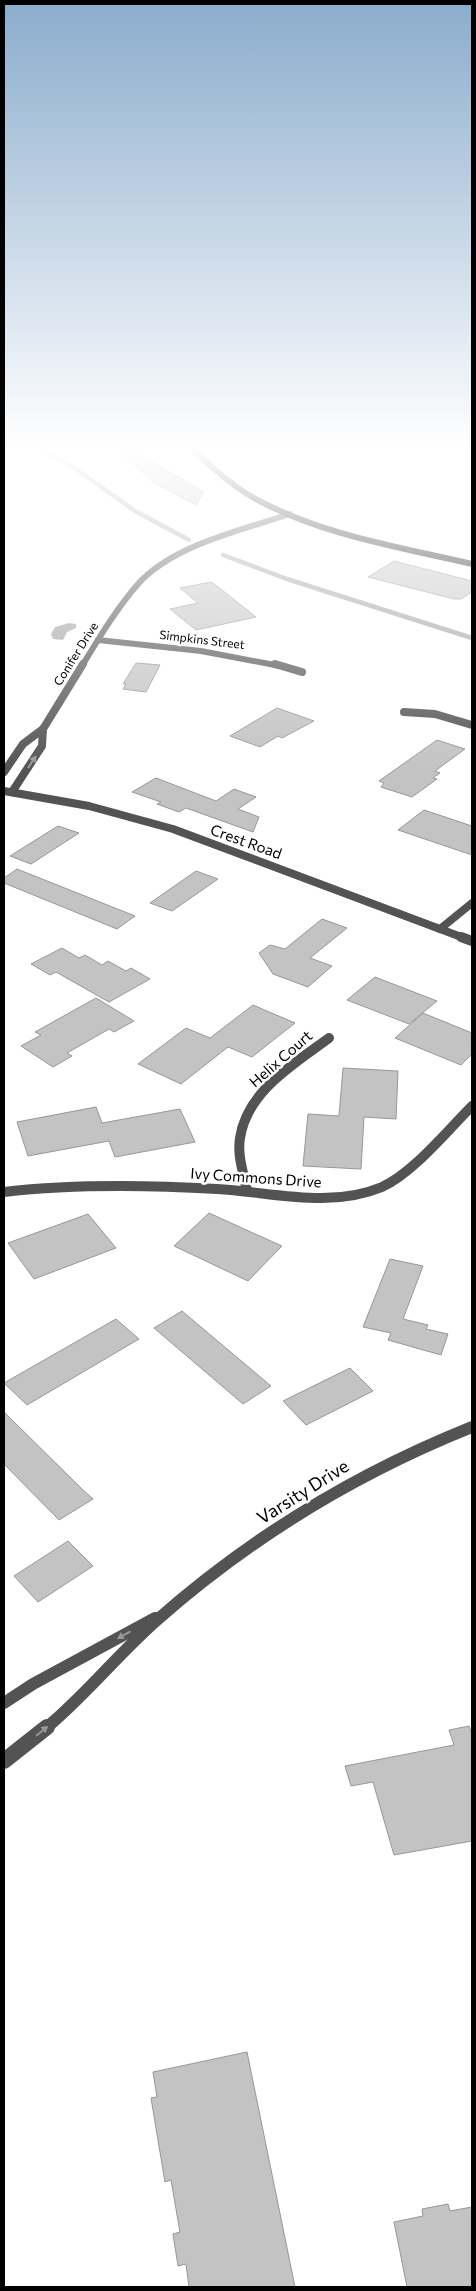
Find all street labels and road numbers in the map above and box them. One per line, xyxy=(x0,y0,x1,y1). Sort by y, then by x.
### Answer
street label: Conifer Drive xyxy=(50,619,100,688)
street label: Simpkins Street xyxy=(159,627,246,651)
street label: Crest Road xyxy=(208,820,285,862)
street label: Helix Court xyxy=(245,1026,315,1090)
street label: Ivy Commons Drive xyxy=(190,1163,322,1191)
street label: Varsity Drive xyxy=(252,1454,352,1528)

